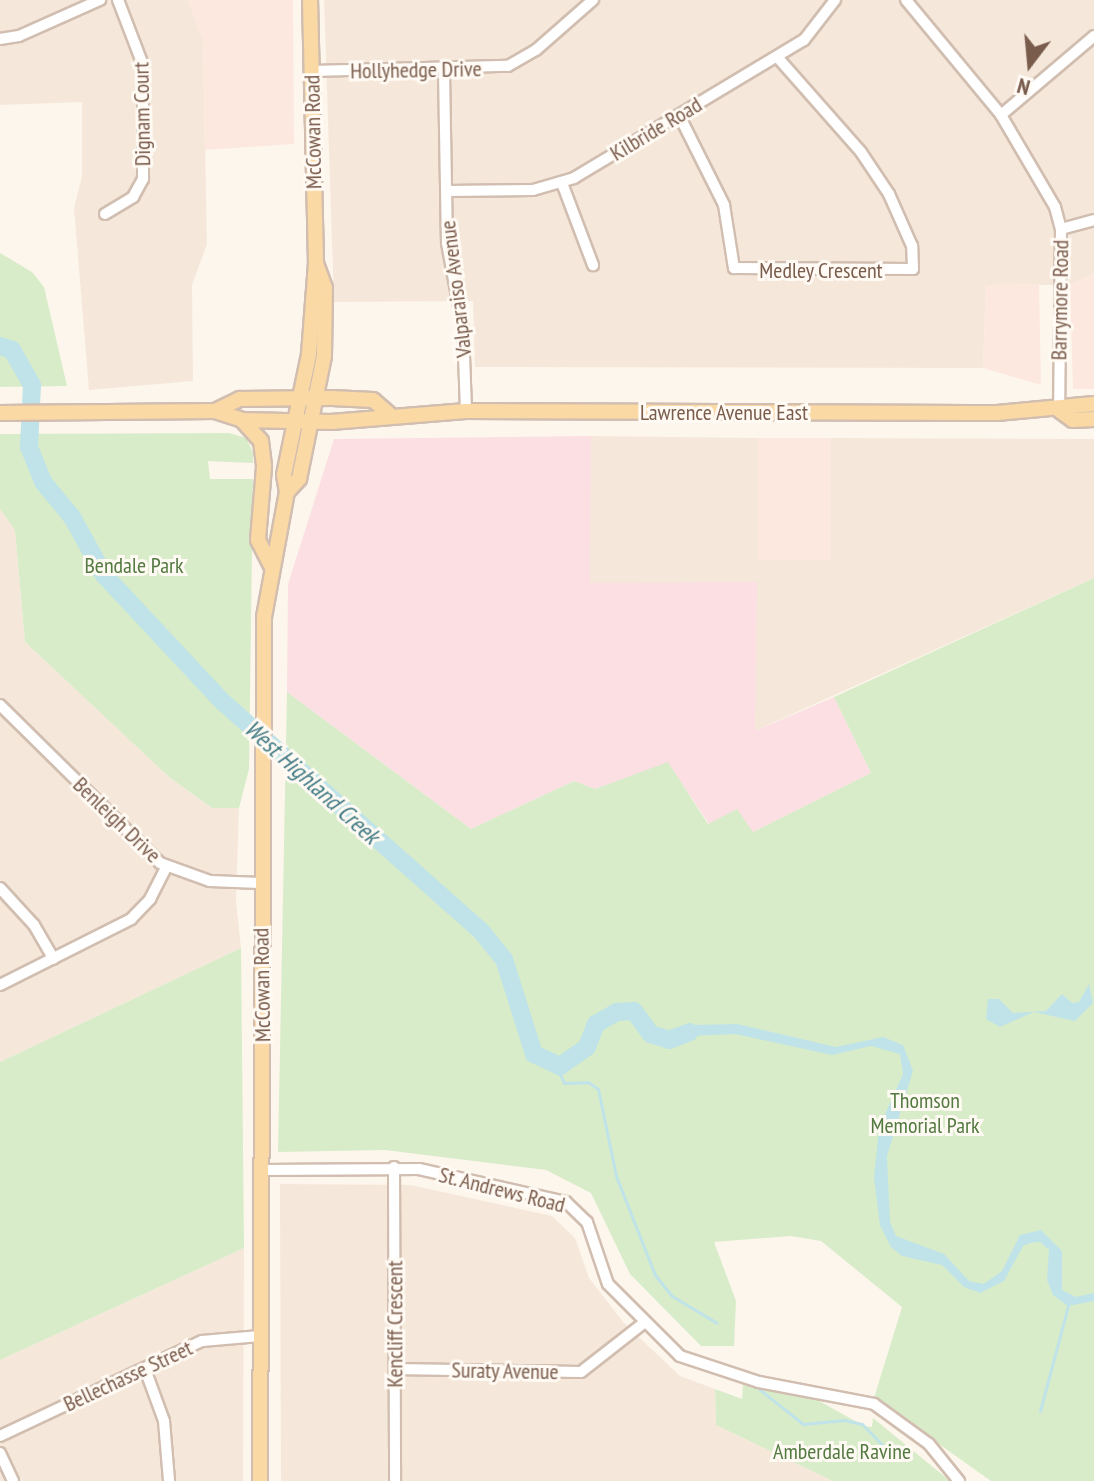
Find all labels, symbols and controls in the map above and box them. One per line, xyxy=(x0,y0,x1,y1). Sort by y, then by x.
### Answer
north arrow xyxy=(990,24,1070,104)
street label: Hollyhedge Drive xyxy=(350,56,482,84)
street label: Dignam Court xyxy=(128,62,156,166)
text: N xyxy=(1014,72,1033,102)
street label: McCowan Road xyxy=(299,75,327,189)
street label: Kilbride Road xyxy=(606,91,706,167)
street label: Valparaiso Avenue xyxy=(434,219,478,359)
street label: Barrymore Road xyxy=(1046,239,1074,361)
street label: Medley Crescent xyxy=(759,258,883,284)
street label: Lawrence Avenue East xyxy=(640,400,808,426)
park label: Bendale Park xyxy=(85,553,183,579)
water label: West Highland Creek xyxy=(239,714,385,850)
street label: Benleigh Drive xyxy=(68,772,166,868)
street label: McCowan Road xyxy=(248,928,276,1042)
park label: Thomson Memorial Park xyxy=(870,1087,980,1138)
street label: St. Andrews Road xyxy=(435,1161,569,1219)
street label: Kencliff Crescent xyxy=(382,1260,408,1388)
street label: Bellechasse Street xyxy=(59,1335,197,1417)
street label: Suraty Avenue xyxy=(451,1357,559,1385)
park label: Amberdale Ravine xyxy=(773,1439,911,1465)

